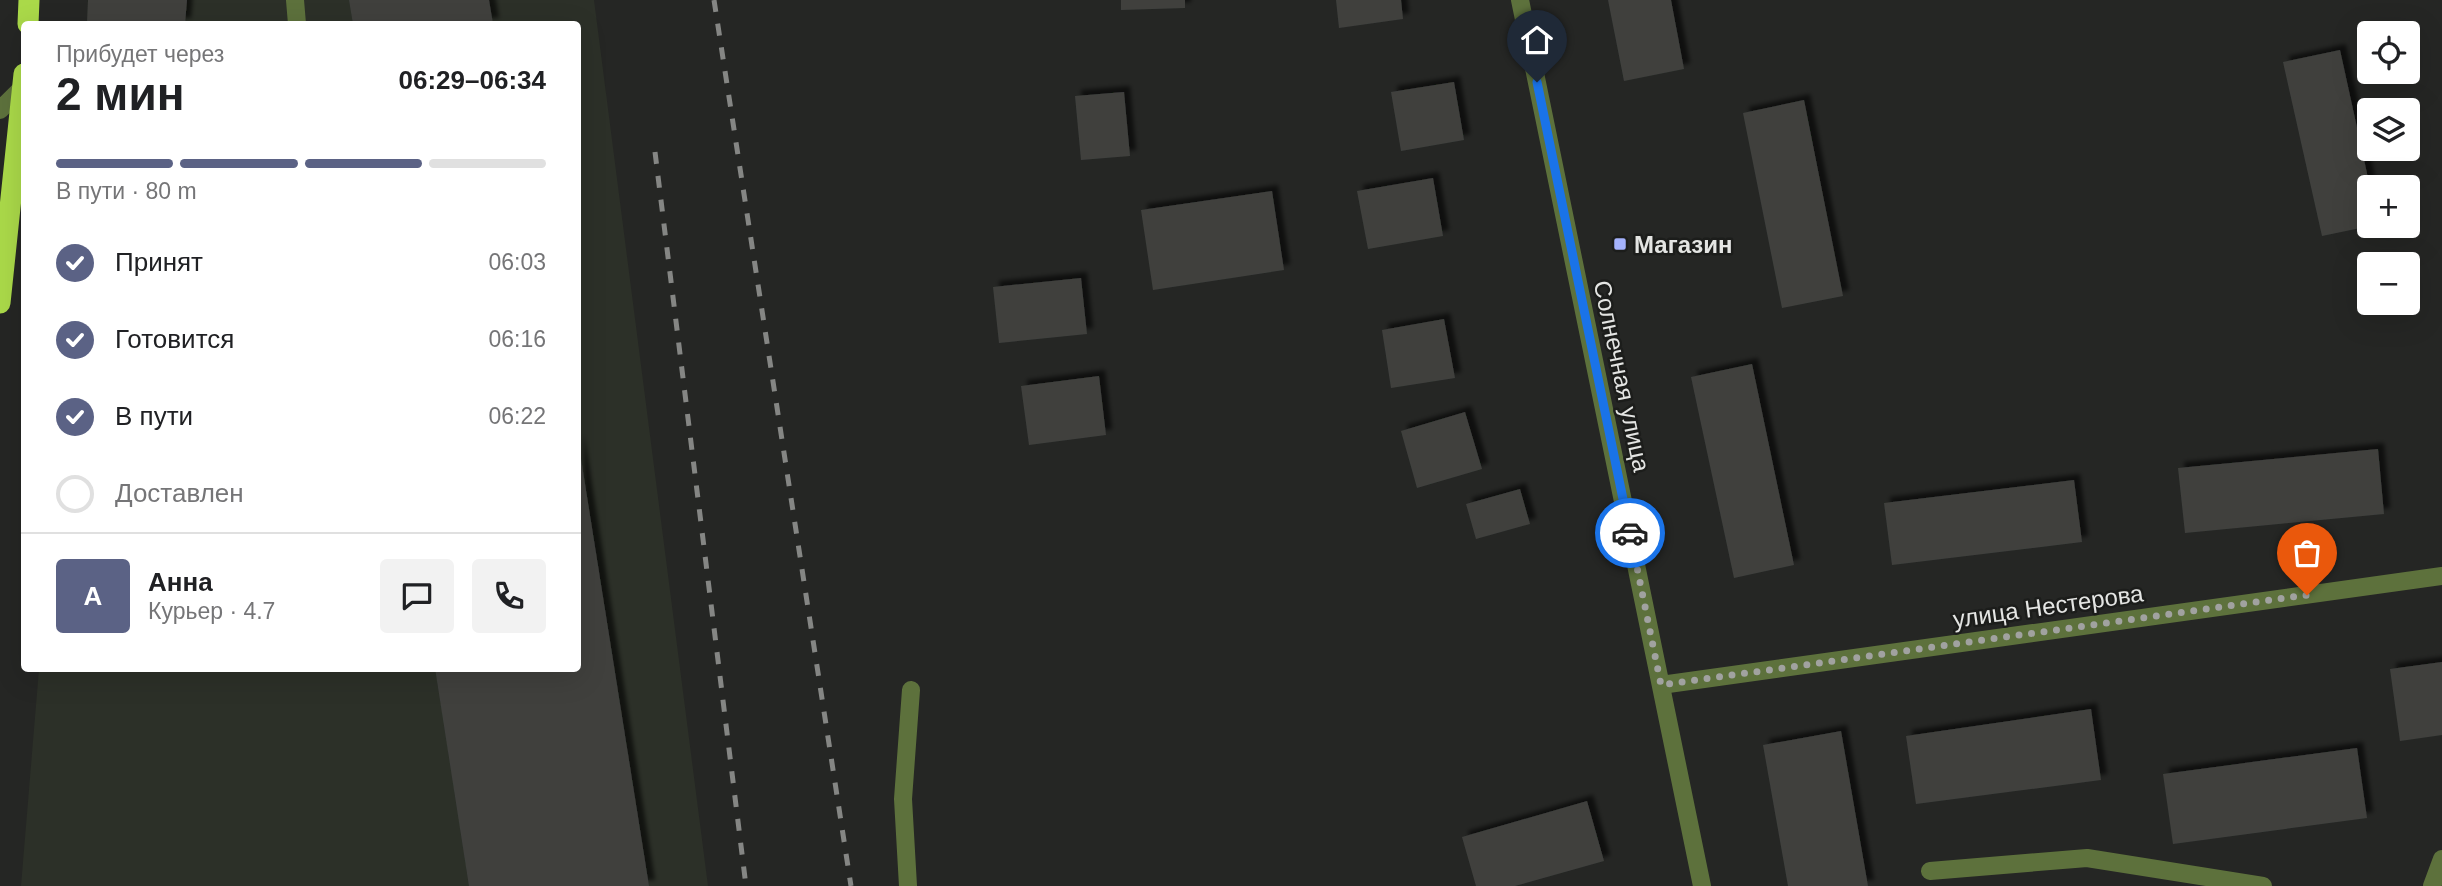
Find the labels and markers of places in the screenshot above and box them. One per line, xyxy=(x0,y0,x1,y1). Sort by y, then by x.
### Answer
pin xyxy=(1507,10,1567,82)
place label: Магазин xyxy=(1634,231,1732,258)
marker: Магазин xyxy=(1612,236,1628,252)
pin xyxy=(2277,523,2337,595)

